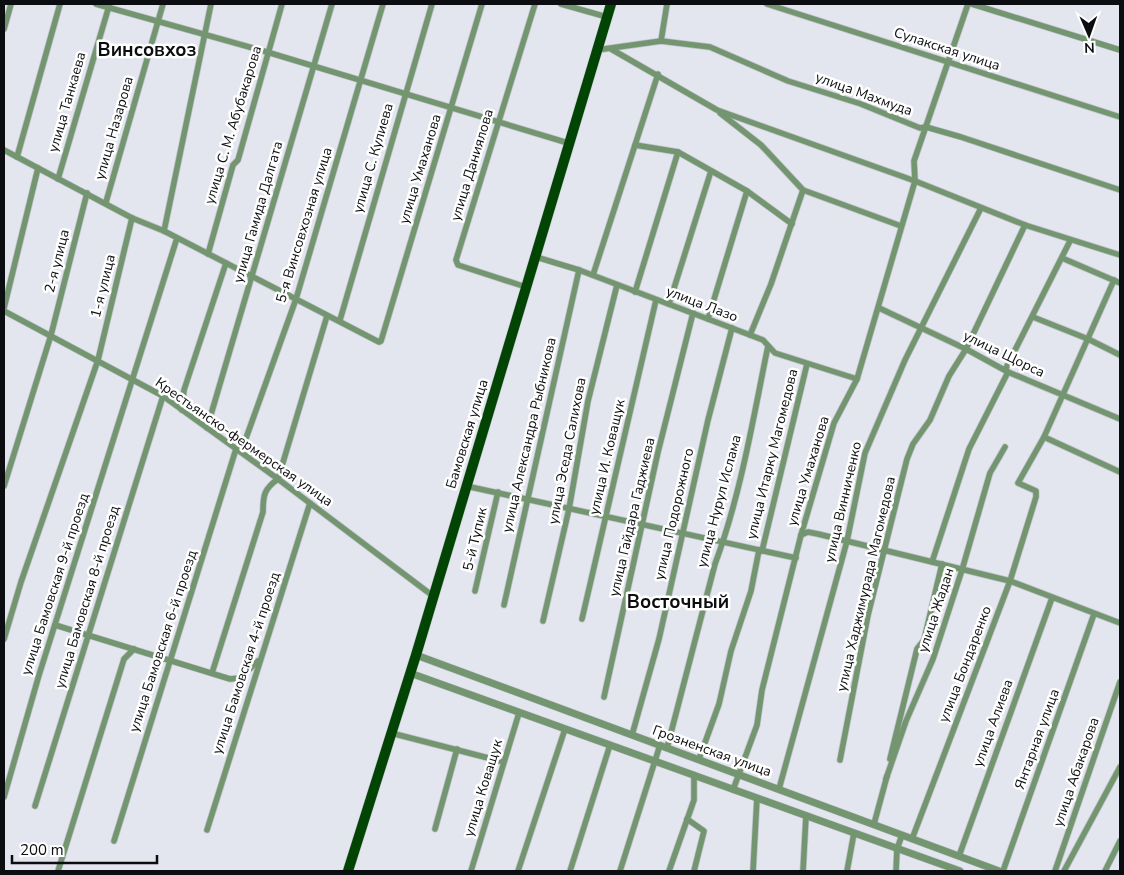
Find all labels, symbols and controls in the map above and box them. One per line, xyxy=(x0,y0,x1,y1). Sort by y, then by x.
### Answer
north arrow xyxy=(1064,10,1114,60)
street label: Сулакская улица xyxy=(891,23,1003,75)
district label: Винсовхоз xyxy=(98,37,197,63)
text: N xyxy=(1084,38,1095,57)
street label: улица С. М. Абубакарова xyxy=(200,43,266,207)
street label: улица Танкаева xyxy=(44,50,90,154)
street label: улица Махмуда xyxy=(813,68,915,120)
street label: улица Назарова xyxy=(90,74,138,182)
street label: улица С. Кулиева xyxy=(348,101,398,215)
street label: улица Даниялова xyxy=(446,107,498,223)
street label: улица Умаханова xyxy=(394,112,446,226)
street label: улица Гамида Далгата xyxy=(229,139,287,285)
street label: 5-я Винсовхозная улица xyxy=(271,145,337,305)
street label: 2-я улица xyxy=(40,227,74,295)
street label: 1-я улица xyxy=(86,252,120,320)
street label: улица Лазо xyxy=(663,282,741,326)
street label: улица Щорса xyxy=(960,326,1048,382)
street label: улица Александра Рыбникова xyxy=(497,336,561,534)
street label: улица Итарку Магомедова xyxy=(742,367,802,541)
street label: Крестьянско-фермерская улица xyxy=(151,373,337,511)
street label: улица Эседа Салихова xyxy=(543,376,591,526)
street label: Бамовская улица xyxy=(441,377,493,491)
street label: улица И. Коващук xyxy=(584,397,630,517)
street label: улица Умаханова xyxy=(782,414,834,528)
street label: улица Нурул Ислама xyxy=(692,433,746,569)
street label: улица Гайдара Гаджиева xyxy=(604,436,660,598)
street label: улица Винниченко xyxy=(820,440,866,564)
street label: улица Подорожного xyxy=(650,446,698,582)
street label: улица Хаджимурада Магомедова xyxy=(832,475,900,693)
street label: улица Бамовская 9-й проезд xyxy=(17,491,93,677)
street label: улица Бамовская 8-й проезд xyxy=(50,503,124,691)
street label: 5-й Тупик xyxy=(458,505,492,573)
street label: улица Бамовская 6-й проезд xyxy=(125,548,201,734)
street label: улица Жадан xyxy=(913,565,959,655)
street label: улица Бамовская 4-й проезд xyxy=(208,570,284,756)
district label: Восточный xyxy=(627,589,729,615)
street label: улица Бондаренко xyxy=(934,603,996,725)
street label: улица Алиева xyxy=(968,677,1018,769)
street label: Янтарная улица xyxy=(1010,686,1064,792)
street label: улица Абакарова xyxy=(1048,715,1104,829)
street label: Грозненская улица xyxy=(650,721,774,781)
street label: улица Коващук xyxy=(459,736,507,839)
scale bar xyxy=(12,832,158,864)
text: 200 m xyxy=(20,840,64,860)

